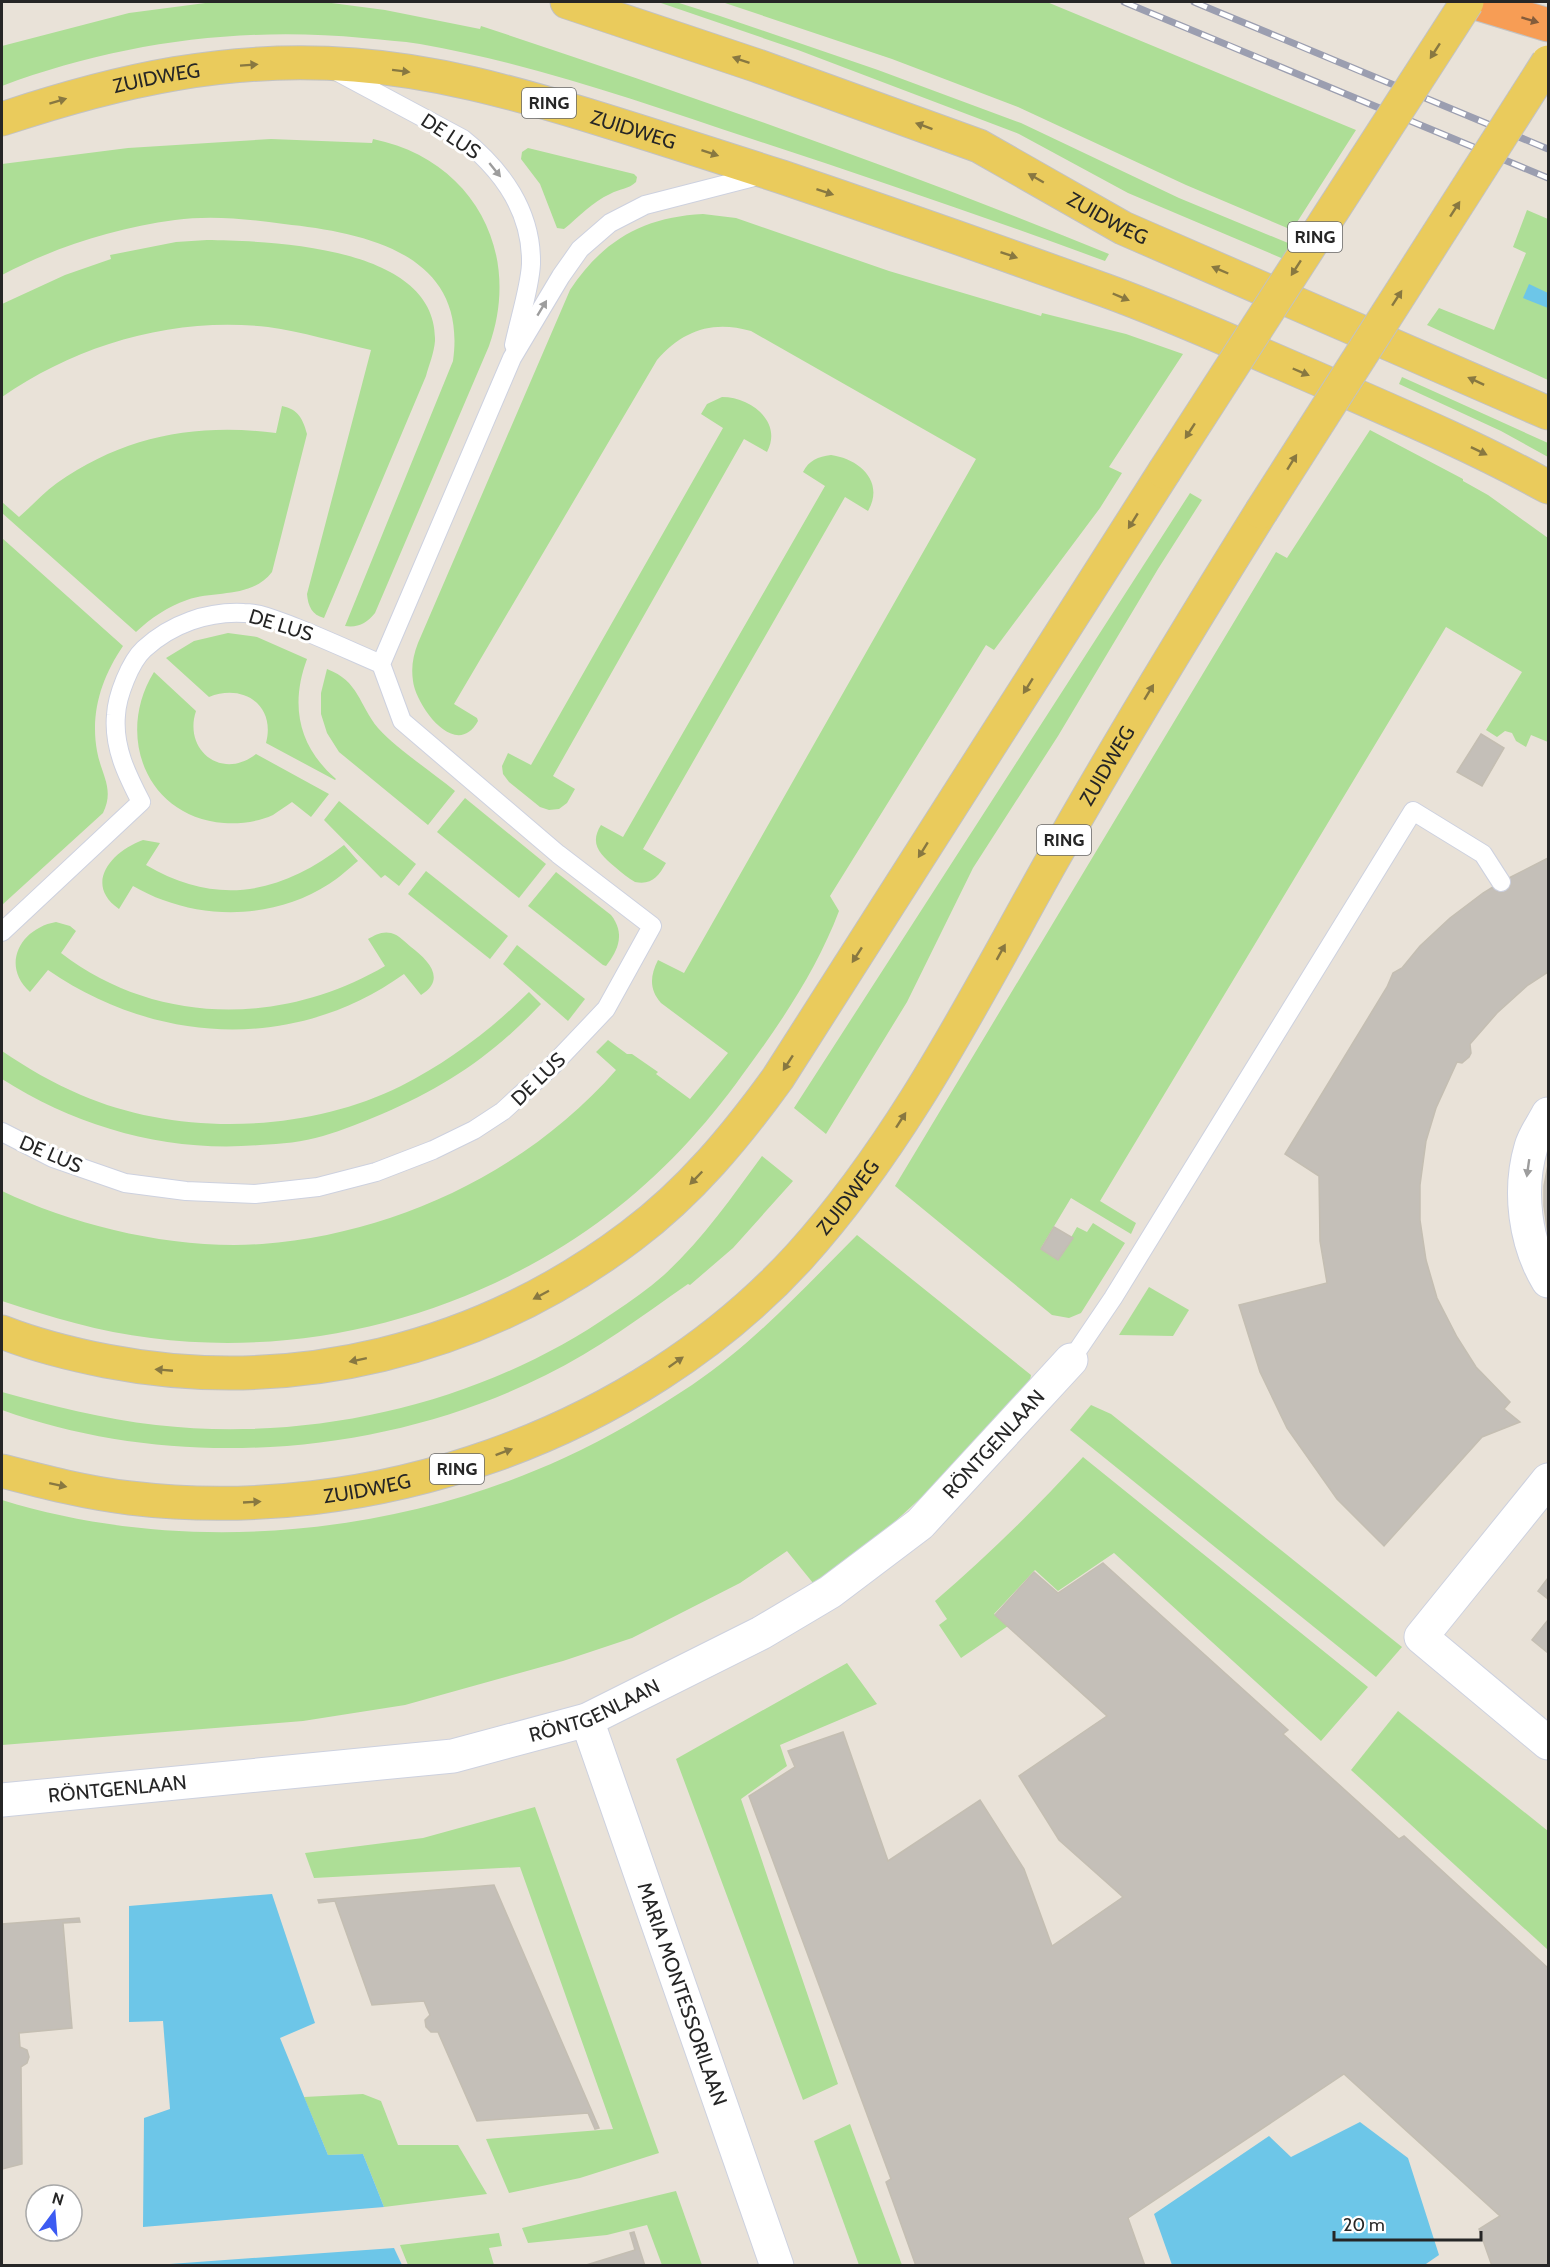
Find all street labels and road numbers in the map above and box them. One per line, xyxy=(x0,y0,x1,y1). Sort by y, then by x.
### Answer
street label: ZUIDWEG xyxy=(110,58,202,98)
road number: RING xyxy=(522,88,576,118)
street label: ZUIDWEG xyxy=(588,105,679,154)
street label: DE LUS xyxy=(417,108,485,164)
street label: ZUIDWEG xyxy=(1063,187,1152,249)
road number: RING xyxy=(1288,222,1342,252)
street label: DE LUS xyxy=(246,604,316,646)
street label: ZUIDWEG xyxy=(1074,721,1140,810)
road number: RING xyxy=(1037,825,1091,855)
street label: DE LUS xyxy=(506,1047,570,1111)
street label: DE LUS xyxy=(16,1130,86,1178)
street label: ZUIDWEG xyxy=(811,1155,884,1240)
street label: RÖNTGENLAAN xyxy=(938,1385,1049,1503)
road number: RING xyxy=(430,1454,484,1484)
street label: ZUIDWEG xyxy=(322,1469,413,1508)
street label: RÖNTGENLAAN xyxy=(526,1674,664,1747)
street label: RÖNTGENLAAN xyxy=(47,1770,188,1807)
street label: MARIA MONTESSORILAAN xyxy=(632,1879,732,2109)

